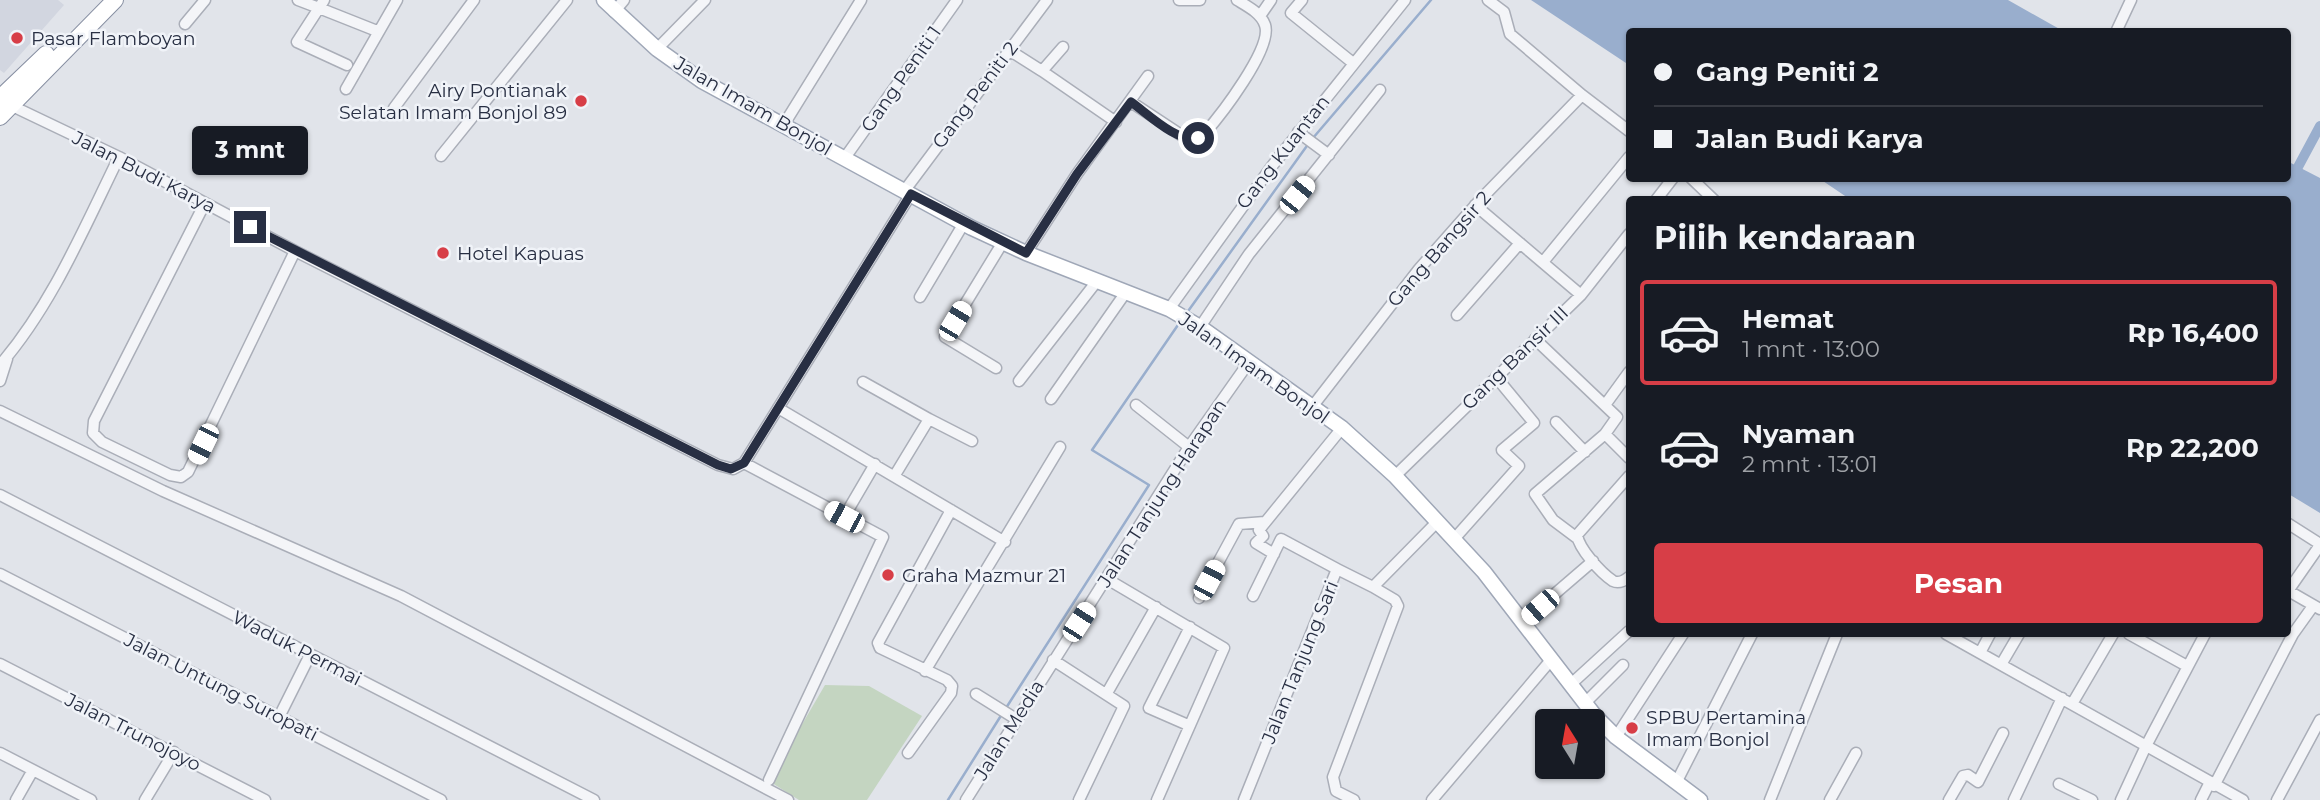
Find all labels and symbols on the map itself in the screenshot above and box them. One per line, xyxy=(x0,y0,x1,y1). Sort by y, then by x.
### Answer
street label: Gang Peniti 1 xyxy=(856,22,946,136)
place label: Pasar Flamboyan xyxy=(31,27,196,50)
marker: Pasar Flamboyan xyxy=(9,30,25,46)
street label: Gang Peniti 2 xyxy=(927,37,1023,153)
street label: Jalan Imam Bonjol xyxy=(669,51,836,161)
place label: Airy Pontianak Selatan Imam Bonjol 89 xyxy=(339,79,568,124)
street label: Gang Kuantan xyxy=(1231,91,1335,213)
marker: Airy Pontianak Selatan Imam Bonjol 89 xyxy=(573,93,589,109)
route start xyxy=(1182,122,1214,154)
street label: Jalan Budi Karya xyxy=(67,125,220,218)
callout: 3 mnt xyxy=(192,126,308,174)
car xyxy=(1276,172,1319,218)
street label: Gang Bangsir 2 xyxy=(1382,186,1496,312)
route end xyxy=(234,211,266,243)
place label: Hotel Kapuas xyxy=(457,242,584,265)
marker: Hotel Kapuas xyxy=(435,245,451,261)
car xyxy=(936,298,975,344)
street label: Gang Bansir III xyxy=(1457,301,1573,415)
street label: Jalan Imam Bonjol xyxy=(1174,307,1334,429)
street label: Jalan Tanjung Harapan xyxy=(1092,395,1231,592)
car xyxy=(185,421,222,467)
car xyxy=(821,498,868,536)
car xyxy=(1190,557,1229,603)
place label: Graha Mazmur 21 xyxy=(902,564,1066,587)
marker: Graha Mazmur 21 xyxy=(880,567,896,583)
street label: Jalan Tanjung Sari xyxy=(1256,577,1343,748)
car xyxy=(1518,585,1563,629)
car xyxy=(1059,599,1100,645)
street label: Waduk Permai xyxy=(228,605,366,691)
street label: Jalan Untung Suropati xyxy=(119,628,322,746)
street label: Jalan Media xyxy=(969,676,1049,785)
street label: Jalan Trunojoyo xyxy=(60,687,205,776)
place label: SPBU Pertamina Imam Bonjol xyxy=(1646,706,1806,751)
north arrow xyxy=(1535,709,1605,779)
marker: SPBU Pertamina Imam Bonjol xyxy=(1624,720,1640,736)

